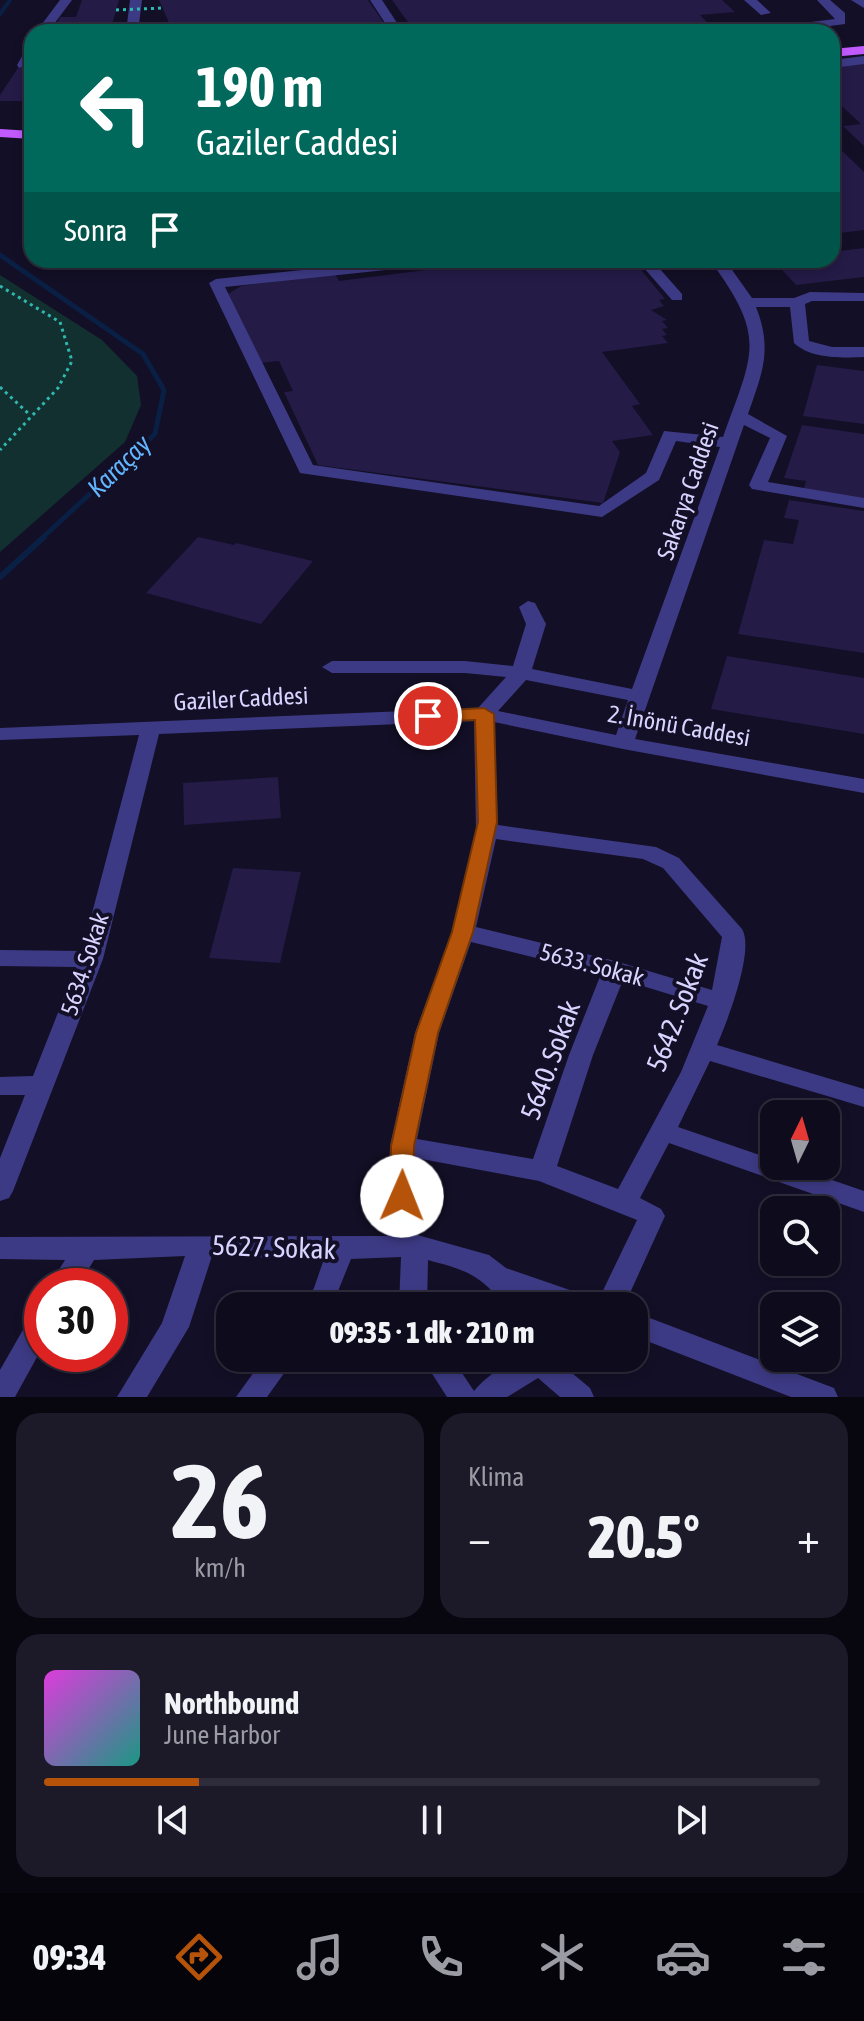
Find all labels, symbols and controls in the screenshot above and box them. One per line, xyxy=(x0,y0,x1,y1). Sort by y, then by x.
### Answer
text: 190 m xyxy=(196,55,323,119)
icon: left xyxy=(64,56,168,160)
text: Gaziler Caddesi xyxy=(196,121,399,163)
icon: arrive xyxy=(143,208,187,252)
text: Sonra xyxy=(64,213,127,247)
street label: Sakarya Caddesi xyxy=(651,418,724,563)
water label: Karaçay xyxy=(81,429,157,503)
street label: Gaziler Caddesi xyxy=(173,681,309,716)
pin xyxy=(394,682,462,750)
icon: arrive xyxy=(406,694,450,738)
street label: 2. İnönü Caddesi xyxy=(606,700,752,751)
street label: 5634. Sokak xyxy=(55,909,114,1019)
street label: 5633. Sokak xyxy=(537,938,647,991)
street label: 5642. Sokak xyxy=(640,948,714,1076)
street label: 5640. Sokak xyxy=(514,996,586,1124)
north arrow xyxy=(760,1100,840,1180)
map controls xyxy=(760,1100,840,1372)
position arrow xyxy=(360,1154,444,1238)
button: search xyxy=(760,1196,840,1276)
street label: 5627. Sokak xyxy=(211,1229,337,1265)
speed limit sign: 30 xyxy=(24,1268,128,1372)
button: layers xyxy=(760,1292,840,1372)
text: 09:35 · 1 dk · 210 m xyxy=(330,1315,534,1349)
text: 26 xyxy=(171,1441,269,1560)
text: Klima xyxy=(468,1462,524,1492)
text: 20.5° xyxy=(588,1502,700,1571)
text: − xyxy=(468,1512,491,1562)
text: + xyxy=(797,1512,820,1562)
text: km/h xyxy=(194,1553,246,1583)
text: Northbound xyxy=(164,1686,299,1720)
text: June Harbor xyxy=(164,1720,280,1750)
icon: previous xyxy=(151,1798,195,1842)
icon: pause xyxy=(410,1798,454,1842)
icon: next xyxy=(669,1798,713,1842)
icon: directions xyxy=(171,1929,227,1985)
icon: music xyxy=(292,1929,348,1985)
icon: phone xyxy=(413,1929,469,1985)
icon: climate xyxy=(534,1929,590,1985)
icon: car xyxy=(655,1929,711,1985)
icon: filters xyxy=(776,1929,832,1985)
text: 09:34 xyxy=(32,1936,107,1978)

